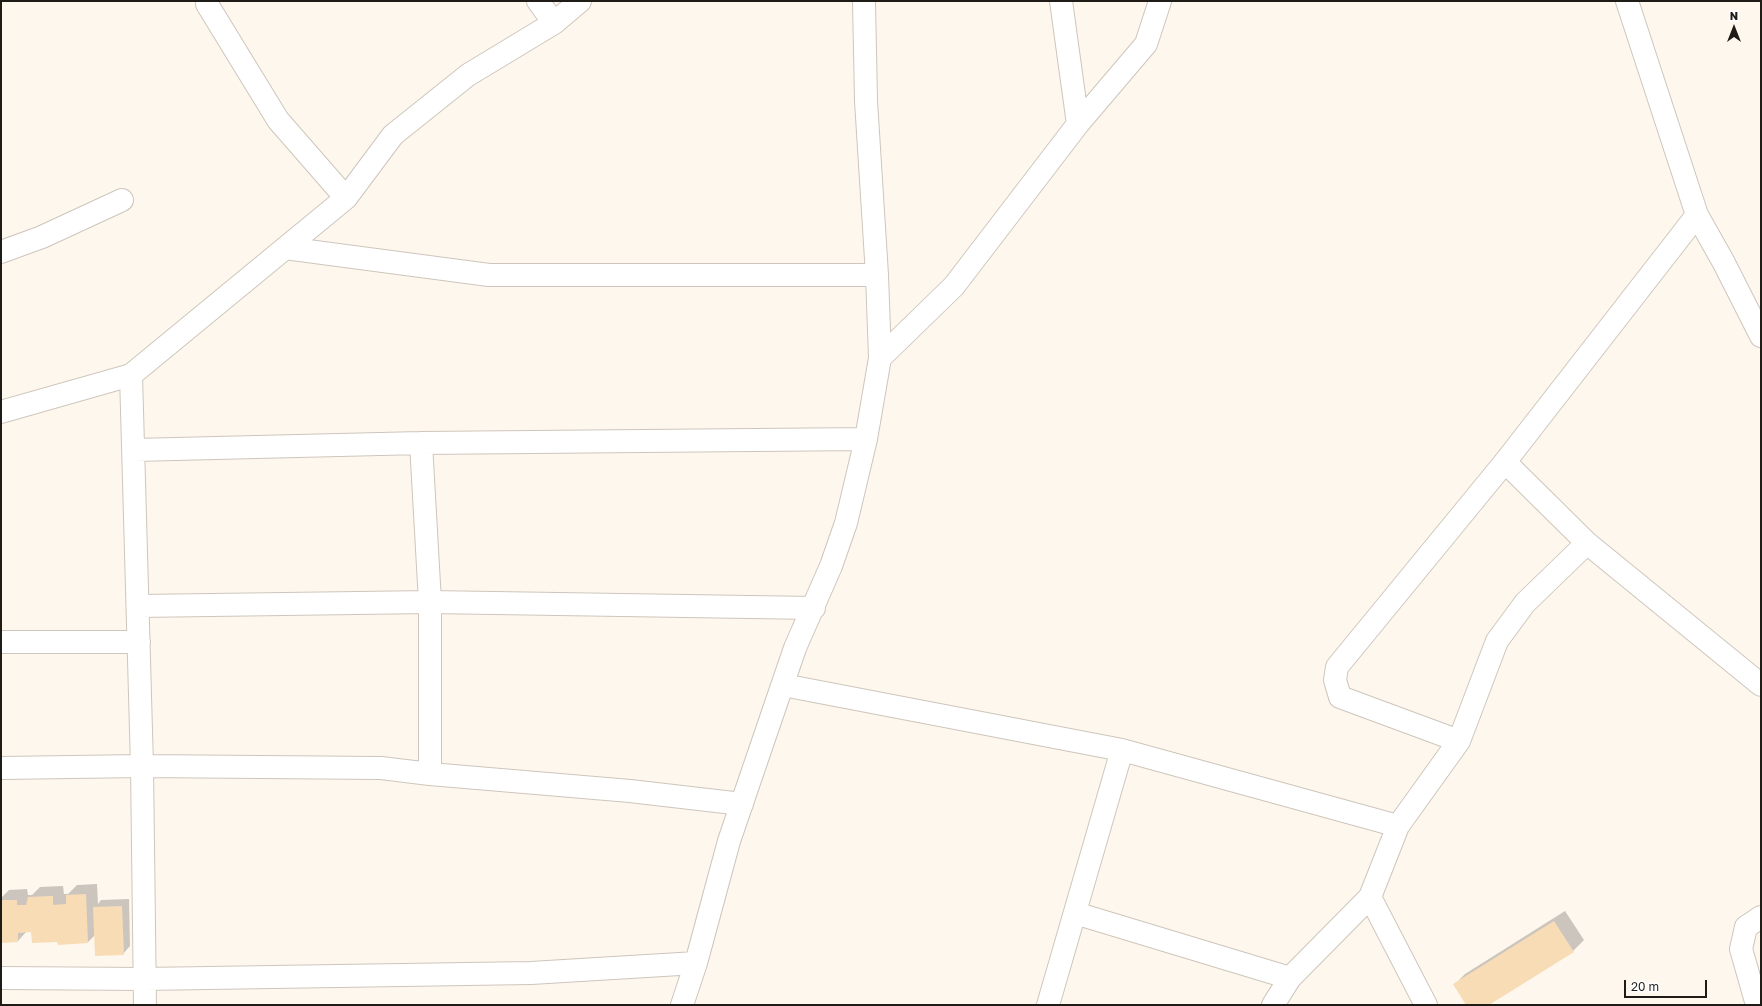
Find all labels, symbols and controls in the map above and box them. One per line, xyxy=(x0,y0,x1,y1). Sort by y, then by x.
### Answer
north arrow xyxy=(1714,8,1754,48)
text: N xyxy=(1730,9,1738,22)
scale bar xyxy=(1626,972,1709,998)
text: 20 m xyxy=(1631,979,1659,994)

